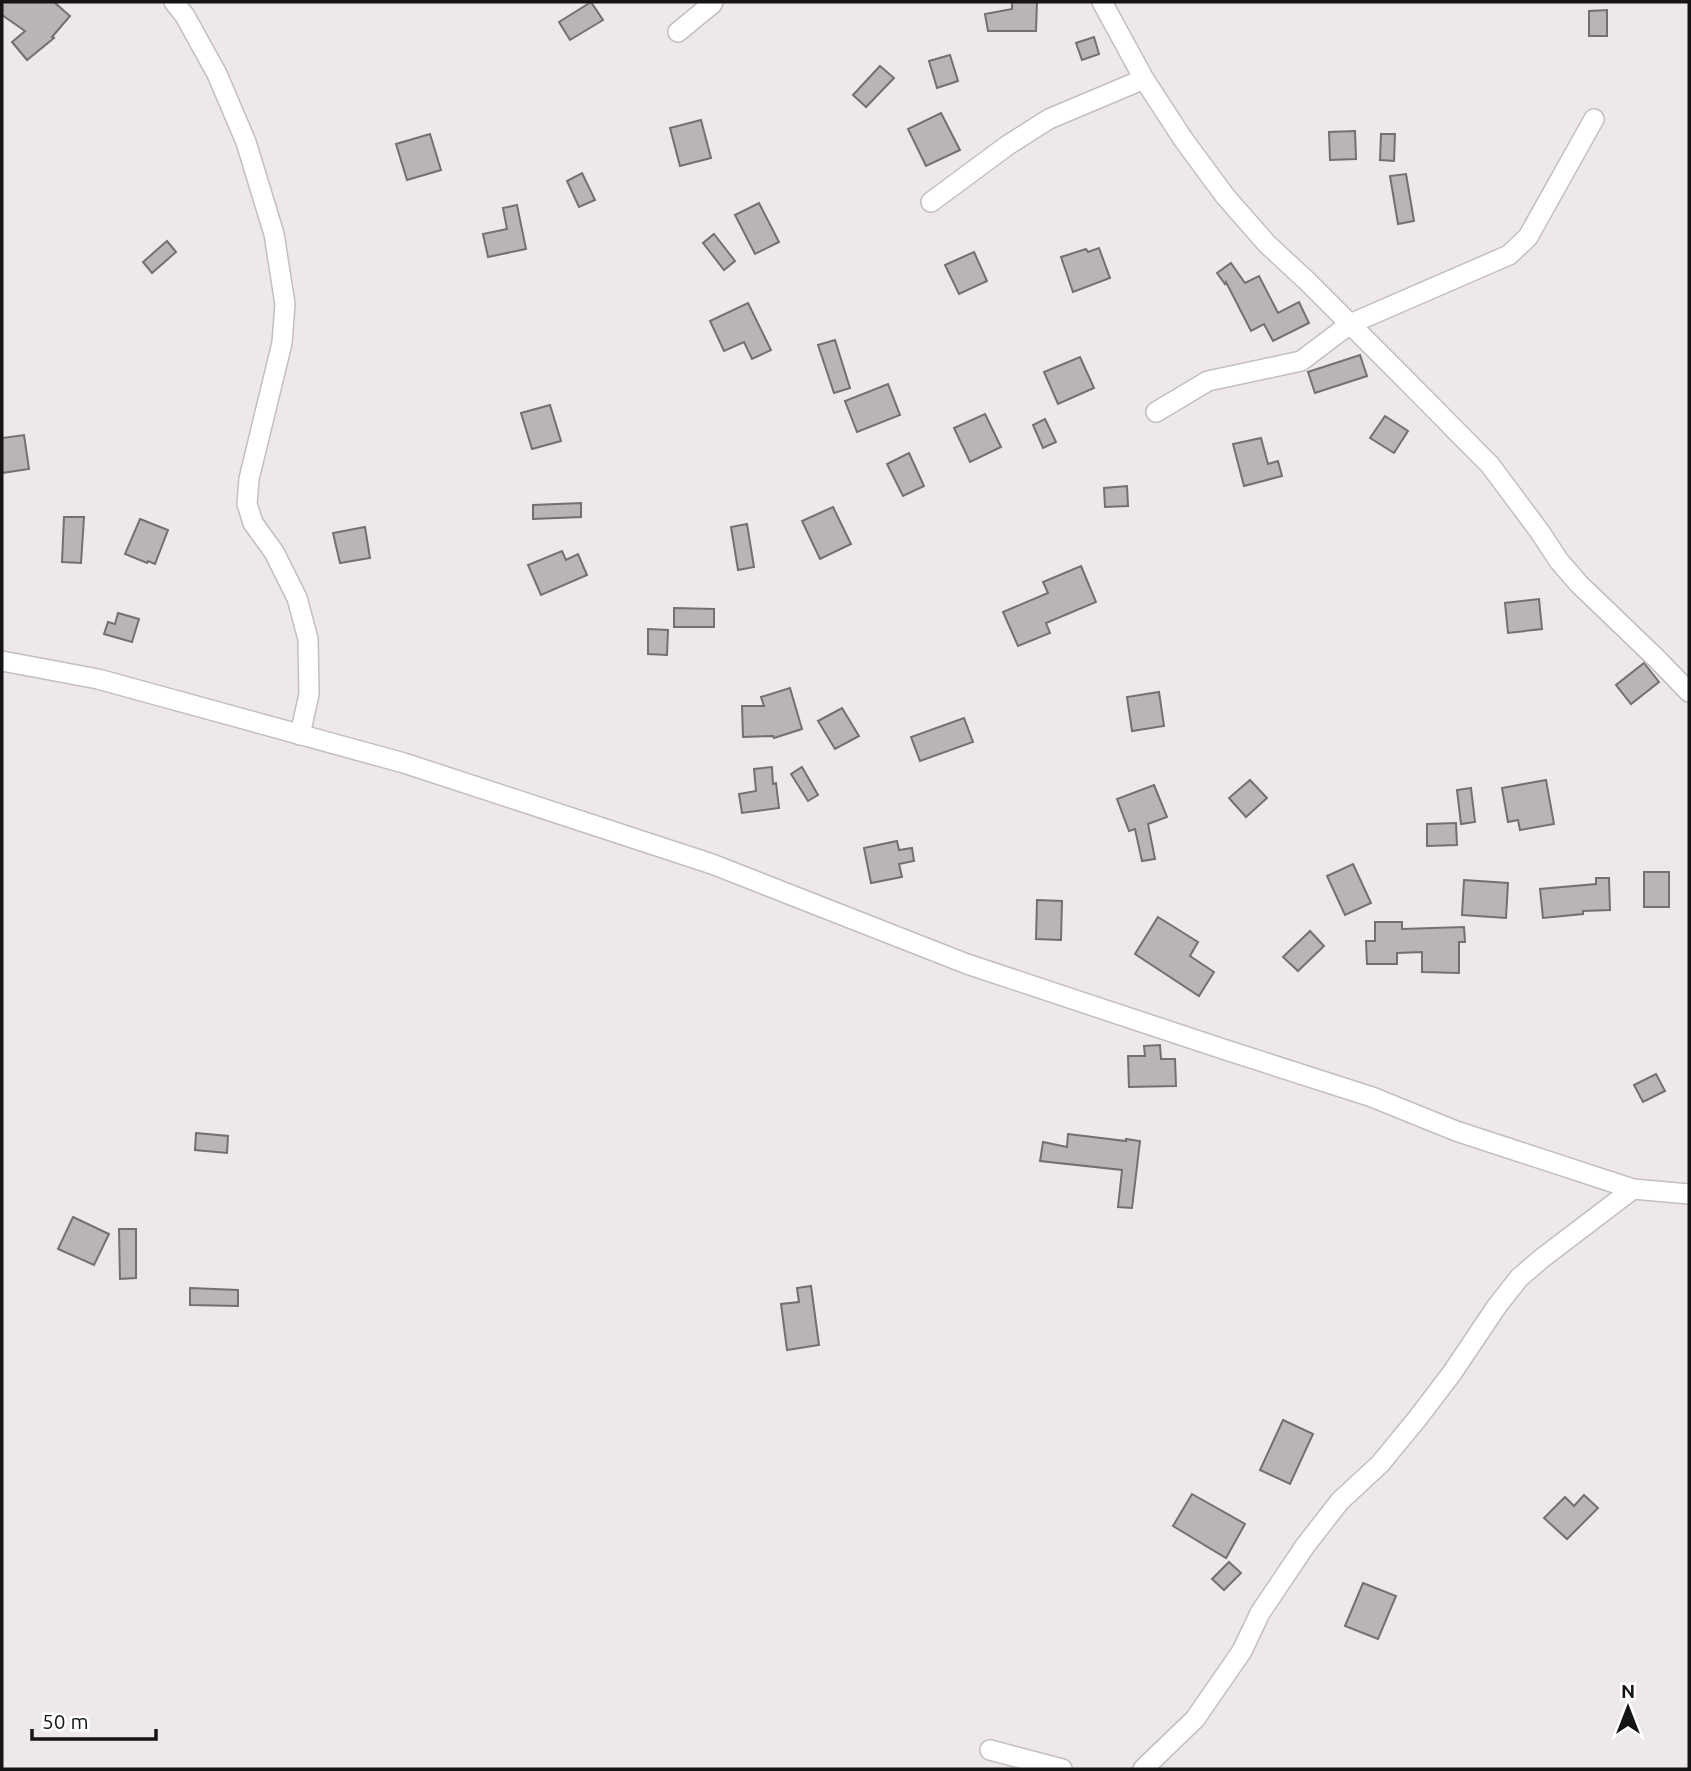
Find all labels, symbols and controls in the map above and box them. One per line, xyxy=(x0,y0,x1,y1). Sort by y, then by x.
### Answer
north arrow xyxy=(1593,1673,1663,1743)
text: N xyxy=(1621,1680,1635,1702)
scale bar xyxy=(32,1698,156,1742)
text: 50 m xyxy=(42,1709,89,1733)

